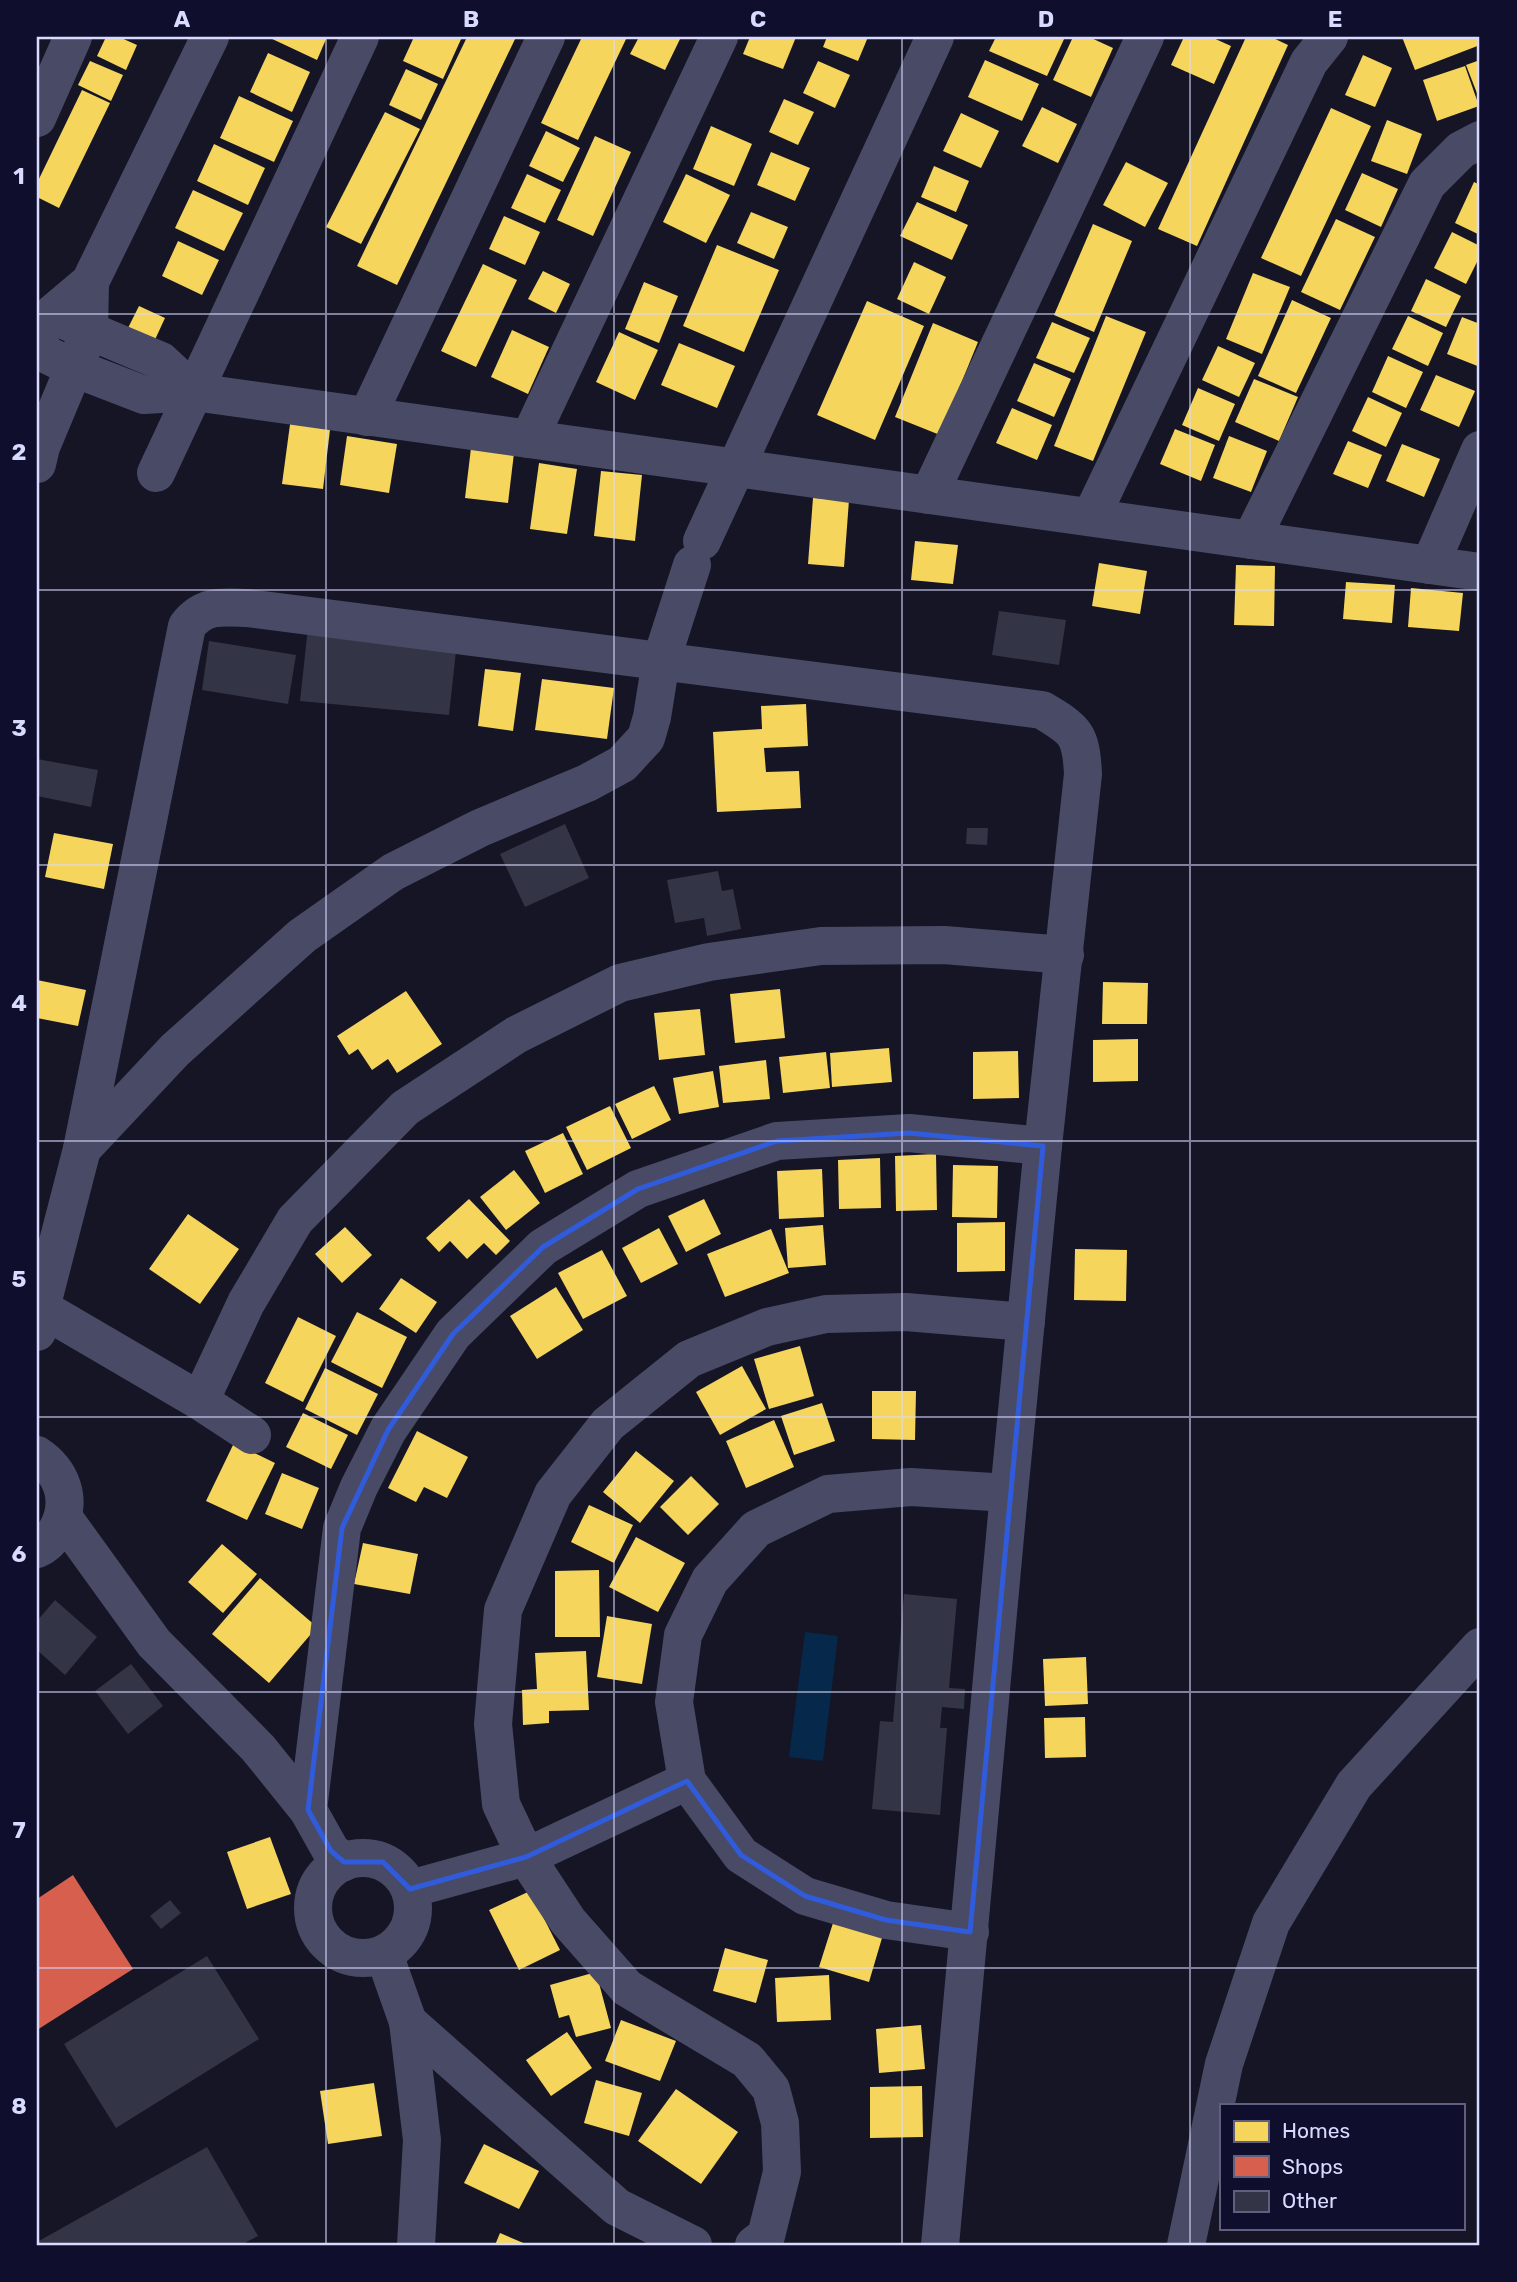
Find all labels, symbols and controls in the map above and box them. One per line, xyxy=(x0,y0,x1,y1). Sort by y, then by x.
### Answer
text: A xyxy=(174,5,191,33)
text: B xyxy=(463,5,479,33)
text: C xyxy=(750,5,766,33)
text: D xyxy=(1038,5,1054,33)
text: E xyxy=(1328,5,1342,33)
text: 1 xyxy=(13,162,25,190)
text: 2 xyxy=(12,438,26,466)
text: 3 xyxy=(11,714,27,742)
text: 4 xyxy=(11,989,27,1017)
text: 5 xyxy=(12,1265,27,1293)
text: 6 xyxy=(12,1540,27,1568)
text: 7 xyxy=(12,1816,26,1844)
text: 8 xyxy=(11,2092,27,2120)
legend xyxy=(1220,2104,1464,2230)
text: Homes xyxy=(1282,2118,1350,2143)
text: Shops xyxy=(1282,2154,1343,2179)
text: Other xyxy=(1282,2188,1337,2213)

